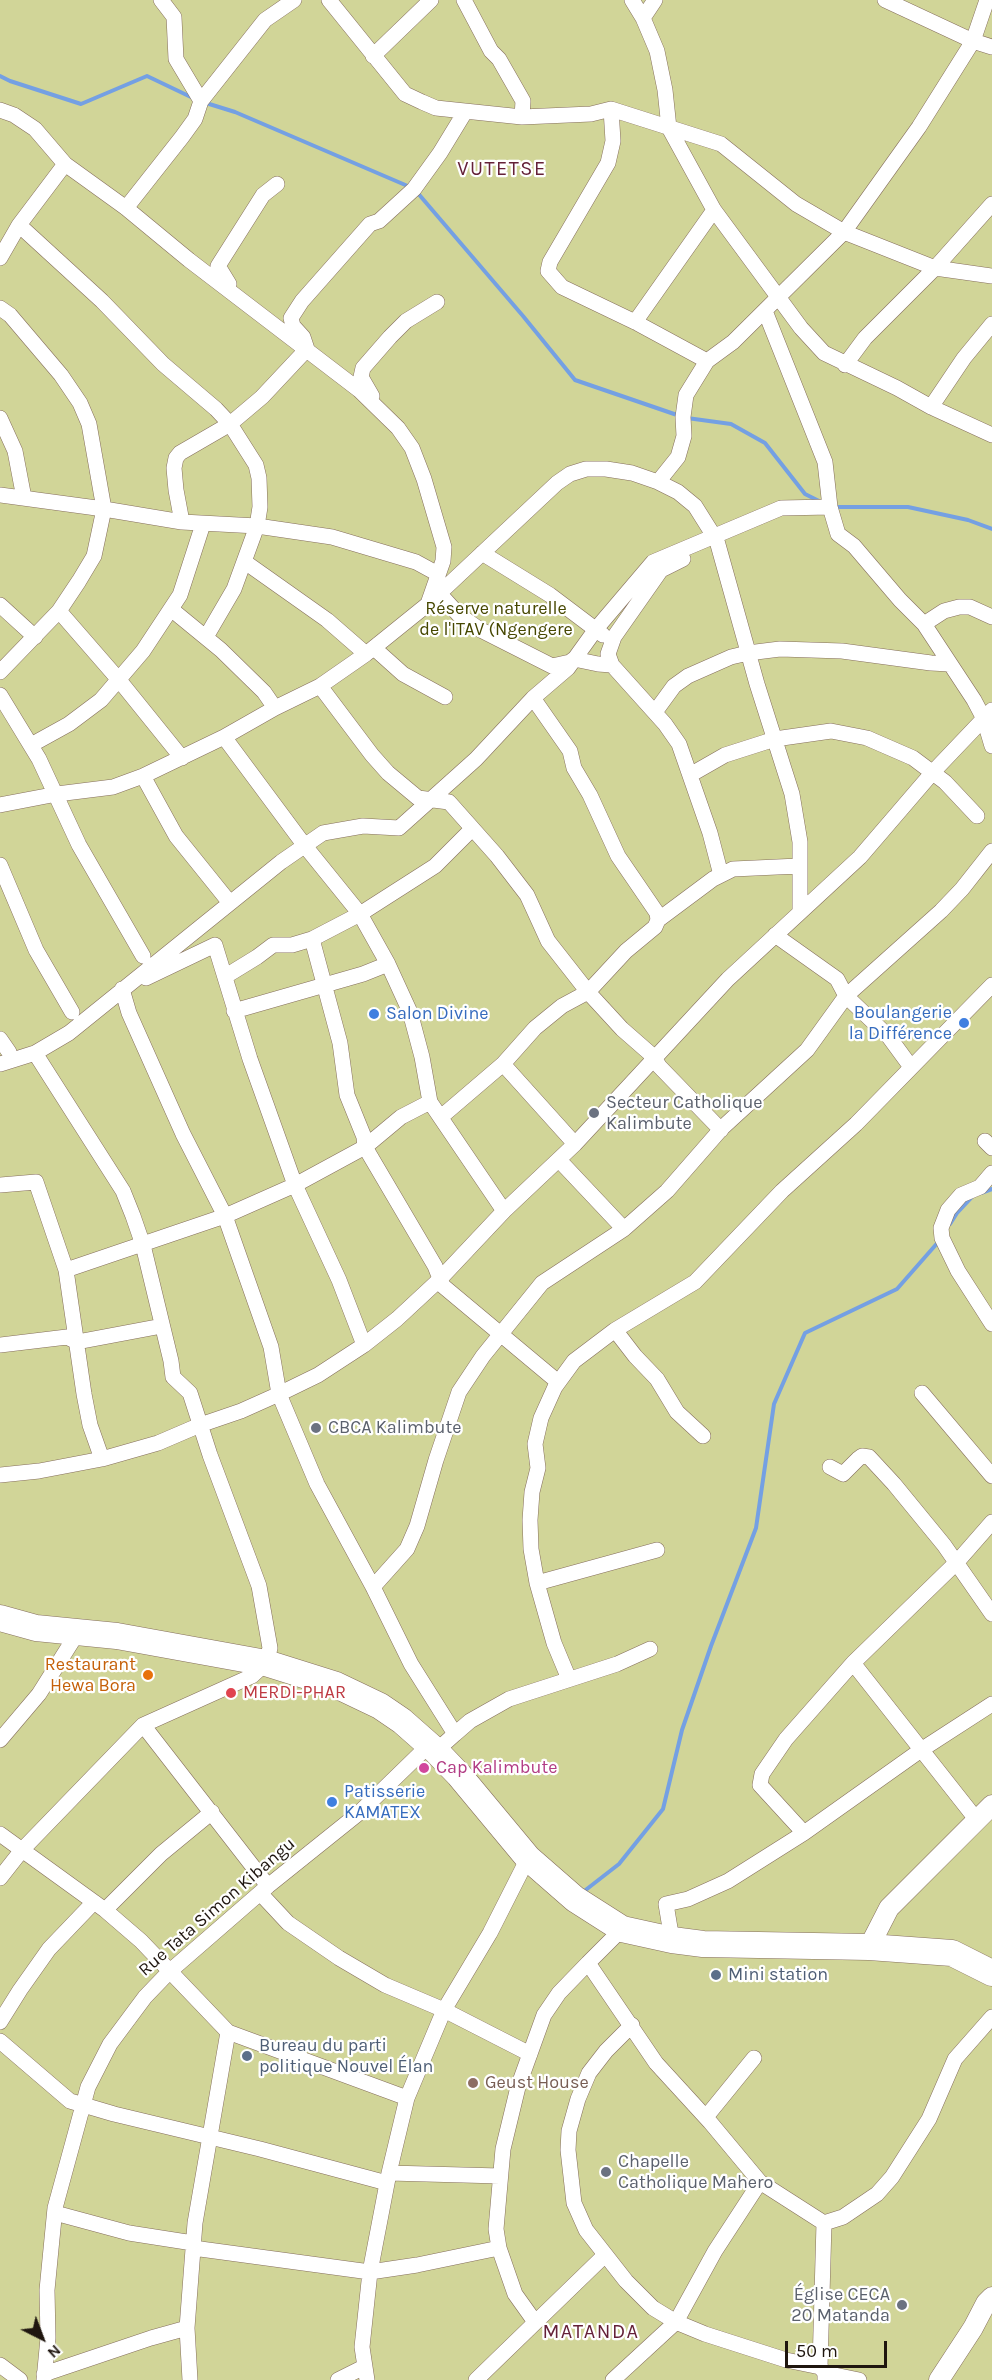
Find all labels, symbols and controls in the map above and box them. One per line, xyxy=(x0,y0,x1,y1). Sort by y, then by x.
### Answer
district label: VUTETSE xyxy=(457,157,547,181)
park label: Réserve naturelle de l'ITAV (Ngengere xyxy=(419,598,573,640)
place label: Boulangerie la Différence xyxy=(849,1002,952,1044)
place label: Salon Divine xyxy=(386,1003,489,1025)
marker: Salon Divine xyxy=(367,1007,381,1021)
marker: Boulangerie la Différence xyxy=(957,1016,971,1030)
place label: Secteur Catholique Kalimbute xyxy=(606,1092,763,1134)
marker: Secteur Catholique Kalimbute xyxy=(587,1106,601,1120)
place label: CBCA Kalimbute xyxy=(328,1417,462,1439)
marker: CBCA Kalimbute xyxy=(309,1421,323,1435)
place label: Restaurant Hewa Bora xyxy=(45,1654,136,1696)
marker: Restaurant Hewa Bora xyxy=(141,1668,155,1682)
place label: MERDI-PHAR xyxy=(243,1682,346,1704)
marker: MERDI-PHAR xyxy=(224,1686,238,1700)
place label: Cap Kalimbute xyxy=(436,1757,557,1779)
marker: Cap Kalimbute xyxy=(417,1761,431,1775)
place label: Patisserie KAMATEX xyxy=(344,1781,425,1824)
marker: Patisserie KAMATEX xyxy=(325,1795,339,1809)
street label: Rue Tata Simon Kibangu xyxy=(134,1833,300,1981)
place label: Mini station xyxy=(728,1964,828,1986)
marker: Mini station xyxy=(709,1968,723,1982)
place label: Bureau du parti politique Nouvel Élan xyxy=(259,2035,433,2078)
marker: Bureau du parti politique Nouvel Élan xyxy=(240,2049,254,2063)
place label: Geust House xyxy=(485,2072,589,2094)
marker: Geust House xyxy=(466,2076,480,2090)
place label: Chapelle Catholique Mahero xyxy=(618,2151,773,2194)
marker: Chapelle Catholique Mahero xyxy=(599,2165,613,2179)
place label: Église CECA 20 Matanda xyxy=(791,2284,890,2326)
marker: Église CECA 20 Matanda xyxy=(895,2298,909,2312)
north arrow xyxy=(12,2308,72,2368)
district label: MATANDA xyxy=(542,2320,640,2344)
scale bar xyxy=(788,2329,890,2367)
text: 50 m xyxy=(796,2340,838,2362)
text: N xyxy=(44,2341,65,2363)

